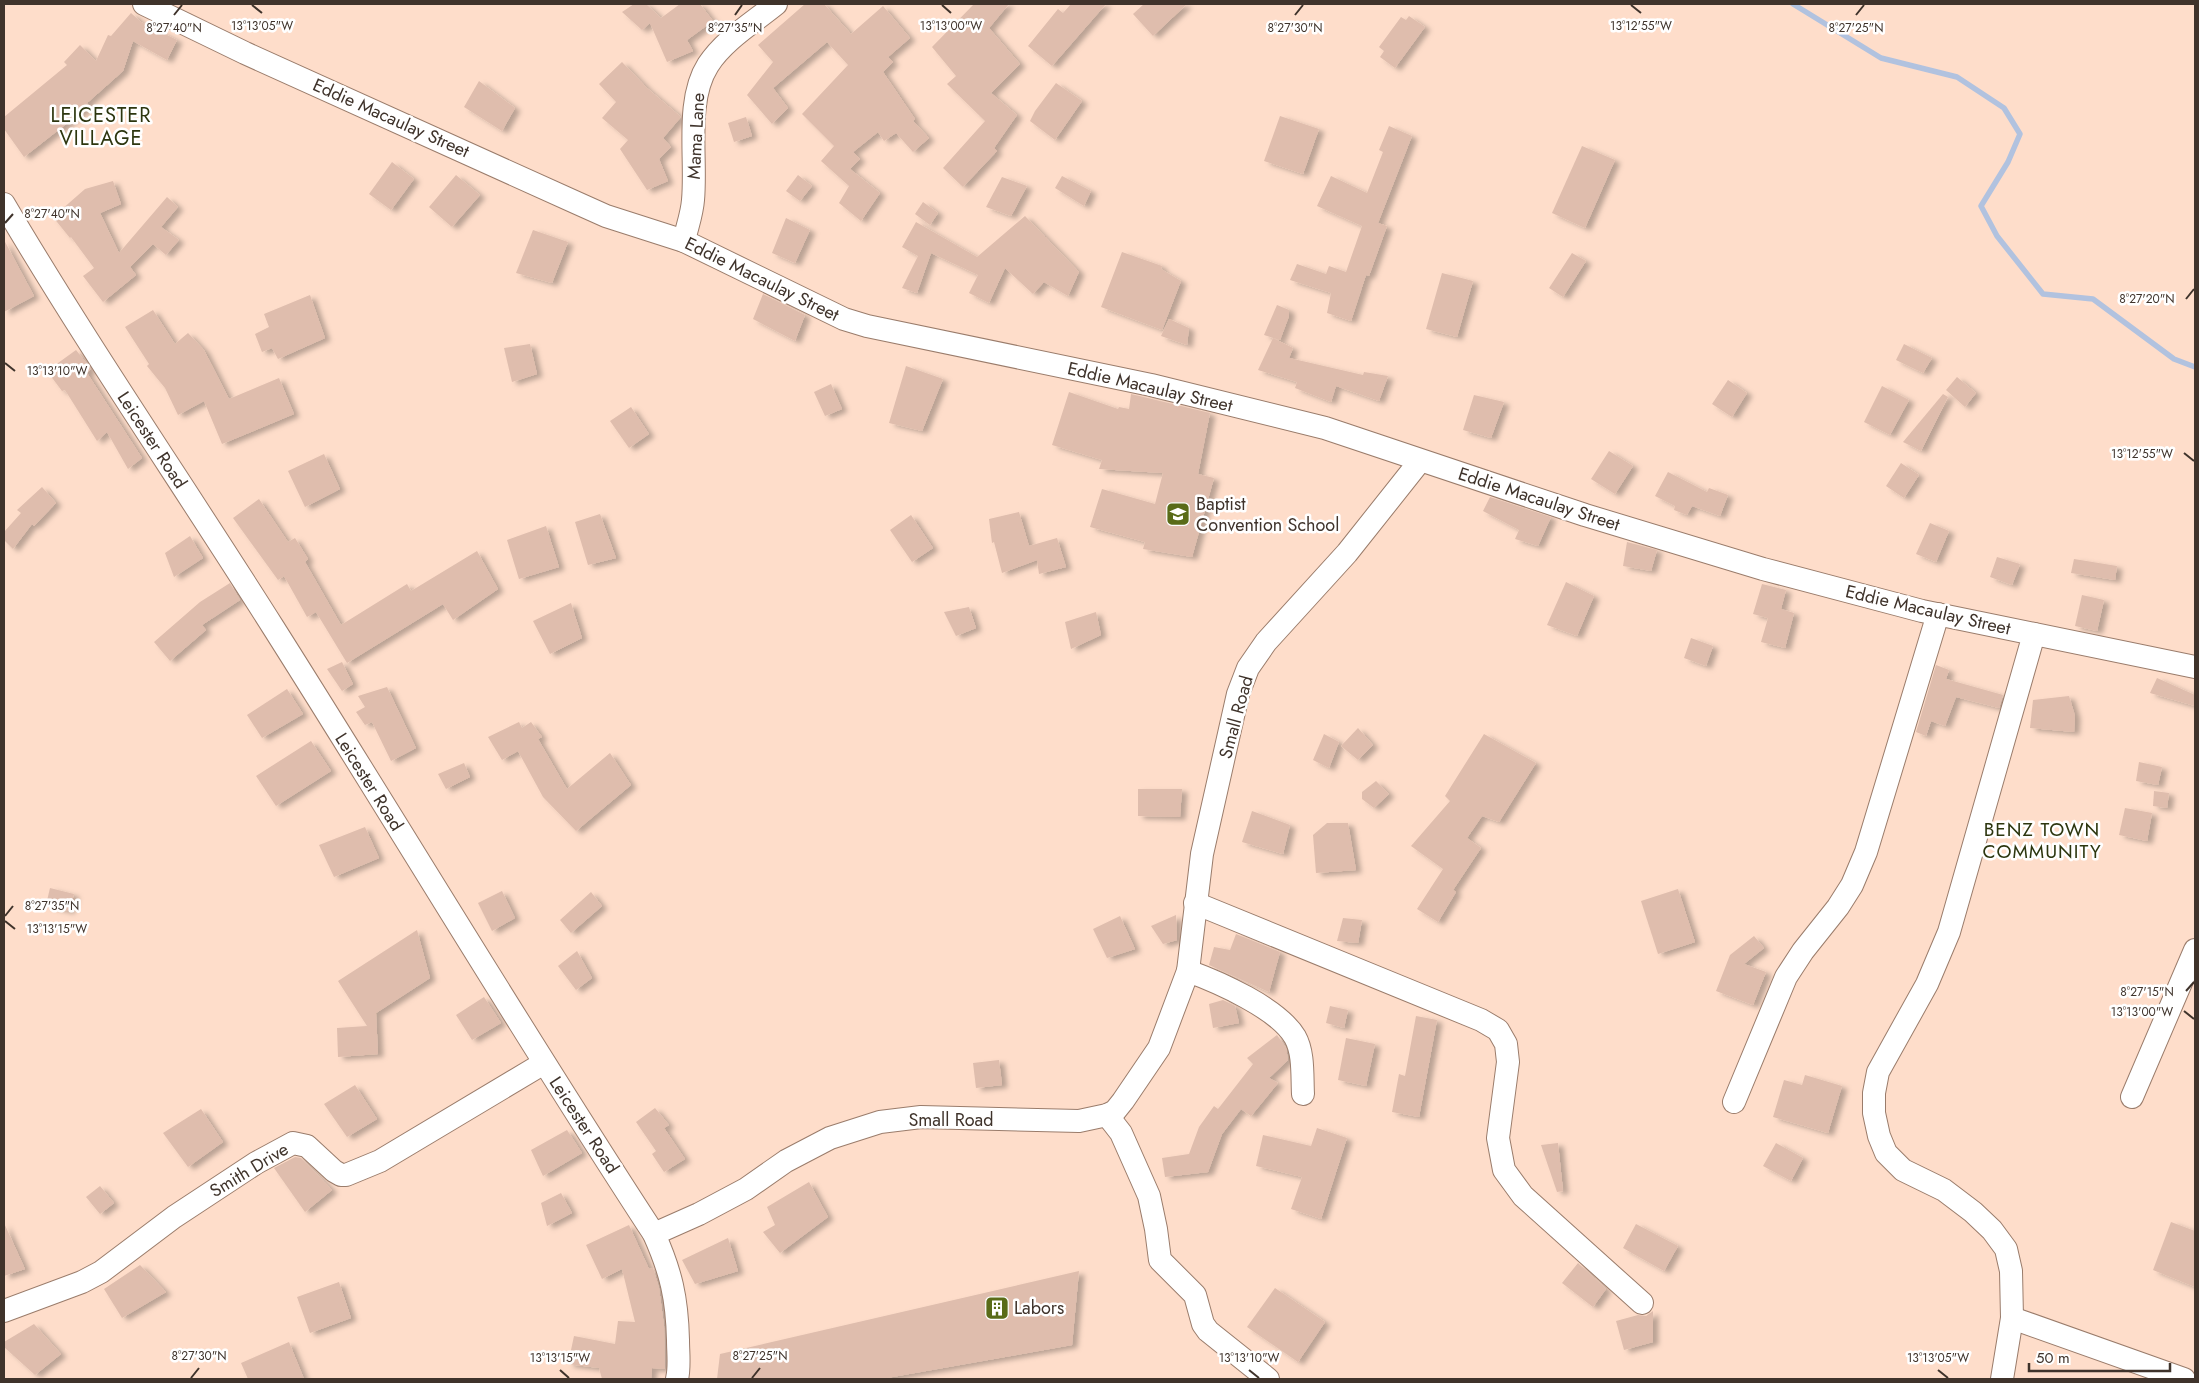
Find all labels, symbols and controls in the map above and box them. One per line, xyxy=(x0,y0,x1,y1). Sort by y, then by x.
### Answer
text: 13°13'05"W xyxy=(231,17,293,35)
text: 13°13'00"W xyxy=(920,17,982,35)
text: 13°12'55"W xyxy=(1610,17,1672,35)
text: 8°27'40"N xyxy=(146,19,202,37)
text: 8°27'35"N xyxy=(708,19,762,37)
text: 8°27'30"N xyxy=(1267,19,1323,37)
text: 8°27'25"N xyxy=(1829,19,1883,37)
street label: Eddie Macaulay Street xyxy=(309,72,474,164)
street label: Mama Lane xyxy=(681,92,711,180)
district label: LEICESTER VILLAGE xyxy=(50,101,152,153)
text: 8°27'40"N xyxy=(24,205,80,223)
street label: Eddie Macaulay Street xyxy=(680,230,844,328)
text: 8°27'20"N xyxy=(2119,290,2175,308)
street label: Eddie Macaulay Street xyxy=(1065,355,1236,419)
text: 13°13'10"W xyxy=(27,362,87,380)
street label: Leicester Road xyxy=(111,386,193,494)
text: 13°12'55"W xyxy=(2111,445,2173,463)
street label: Eddie Macaulay Street xyxy=(1455,461,1624,538)
place label: Baptist Convention School xyxy=(1196,491,1339,538)
school or university icon: Baptist Convention School xyxy=(1165,501,1191,527)
street label: Eddie Macaulay Street xyxy=(1843,578,2014,642)
street label: Small Road xyxy=(1212,673,1260,761)
street label: Leicester Road xyxy=(329,728,409,836)
district label: BENZ TOWN COMMUNITY xyxy=(1982,816,2102,865)
text: 8°27'35"N xyxy=(25,897,79,915)
text: 13°13'15"W xyxy=(27,920,87,938)
text: 8°27'15"N xyxy=(2120,983,2174,1001)
text: 13°13'00"W xyxy=(2111,1003,2173,1021)
street label: Leicester Road xyxy=(543,1071,625,1179)
street label: Small Road xyxy=(908,1107,994,1133)
street label: Smith Drive xyxy=(205,1136,293,1204)
building icon: Labors xyxy=(984,1295,1010,1321)
place label: Labors xyxy=(1014,1295,1064,1321)
scale bar xyxy=(2029,1340,2170,1372)
text: 8°27'30"N xyxy=(171,1347,227,1365)
text: 8°27'25"N xyxy=(733,1347,787,1365)
text: 50 m xyxy=(2036,1347,2070,1369)
text: 13°13'15"W xyxy=(530,1349,590,1367)
text: 13°13'10"W xyxy=(1219,1349,1279,1367)
text: 13°13'05"W xyxy=(1907,1349,1969,1367)

